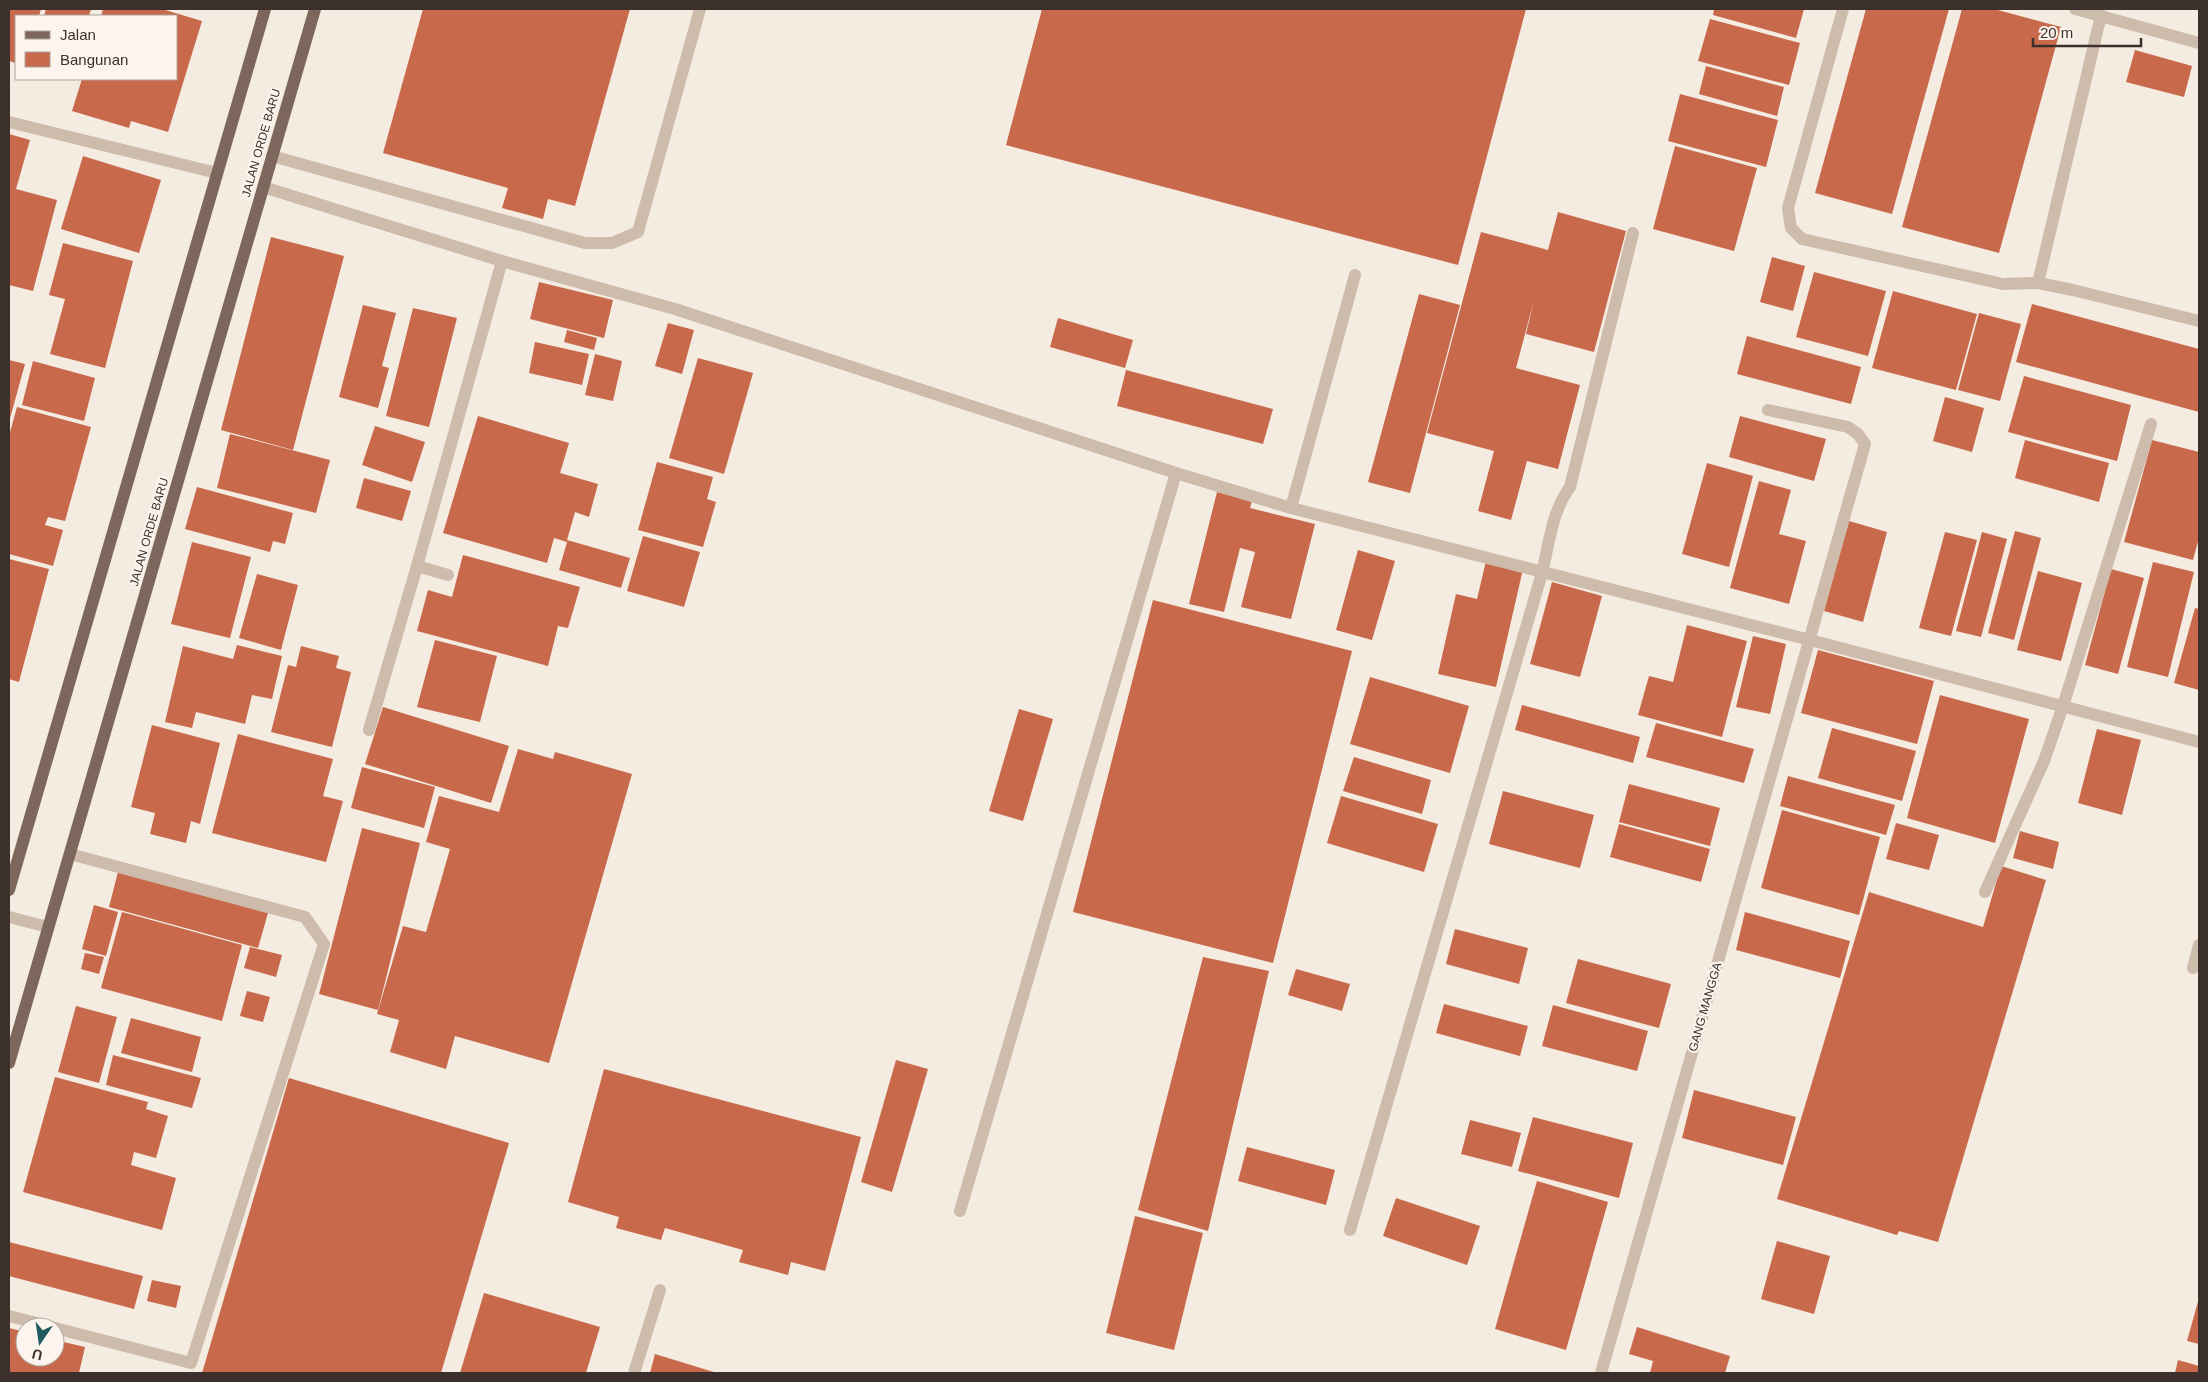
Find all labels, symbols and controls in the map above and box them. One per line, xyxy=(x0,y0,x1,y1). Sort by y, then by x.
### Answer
legend xyxy=(15,15,178,80)
scale bar xyxy=(2033,15,2140,47)
text: 20 m xyxy=(2040,24,2073,41)
text: Jalan xyxy=(60,26,96,43)
text: Bangunan xyxy=(60,51,128,68)
street label: JALAN ORDE BARU xyxy=(239,87,283,199)
street label: JALAN ORDE BARU xyxy=(127,476,171,588)
street label: GANG MANGGA xyxy=(1686,961,1724,1053)
north arrow xyxy=(15,1317,65,1367)
text: U xyxy=(30,1346,44,1364)

